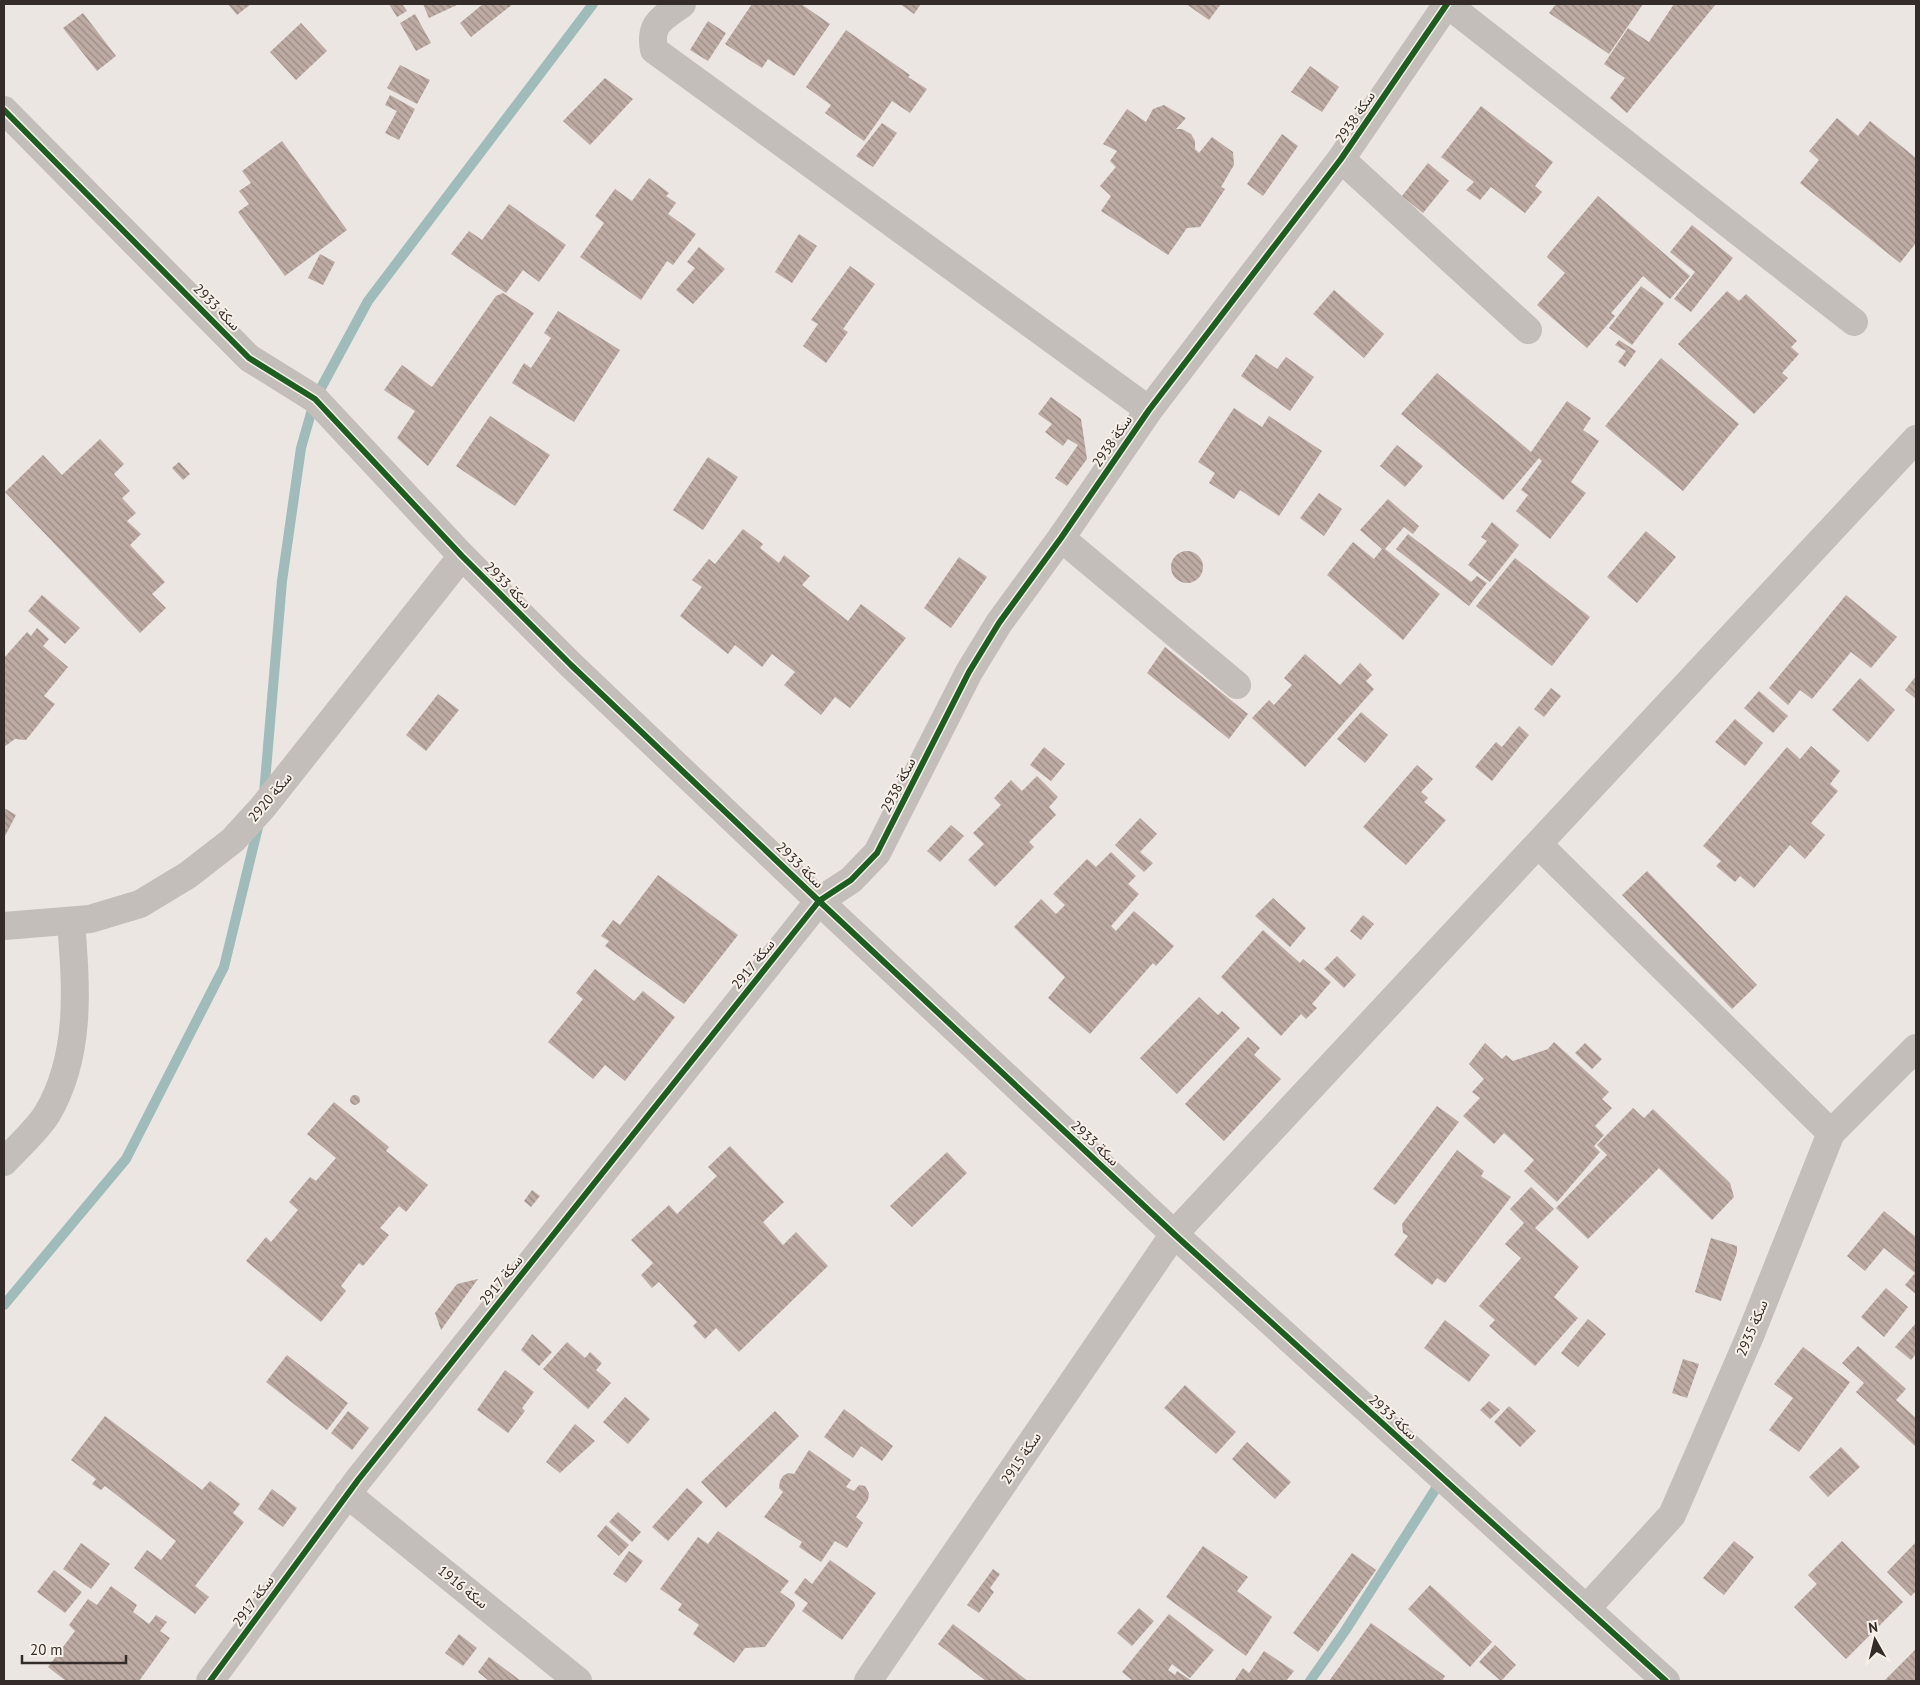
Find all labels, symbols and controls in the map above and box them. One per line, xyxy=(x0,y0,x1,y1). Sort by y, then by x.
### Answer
street label: سكة 2938 xyxy=(1331,87,1379,147)
street label: سكة 2933 xyxy=(190,280,244,334)
street label: سكة 2938 xyxy=(1088,411,1136,471)
street label: سكة 2933 xyxy=(481,558,535,612)
street label: سكة 2938 xyxy=(877,755,919,815)
street label: سكة 2920 xyxy=(244,769,296,825)
street label: سكة 2933 xyxy=(772,838,828,892)
street label: سكة 2917 xyxy=(727,935,779,993)
street label: سكة 2933 xyxy=(1067,1116,1123,1170)
street label: سكة 2917 xyxy=(475,1251,527,1309)
street label: سكة 2935 xyxy=(1732,1297,1772,1359)
street label: سكة 2933 xyxy=(1365,1391,1421,1443)
street label: سكة 2915 xyxy=(997,1428,1045,1488)
street label: سكة 1916 xyxy=(434,1561,492,1613)
street label: سكة 2917 xyxy=(228,1572,278,1630)
north arrow xyxy=(1850,1615,1900,1665)
text: N xyxy=(1867,1618,1879,1637)
scale bar xyxy=(22,1632,126,1664)
text: 20 m xyxy=(30,1640,63,1659)

